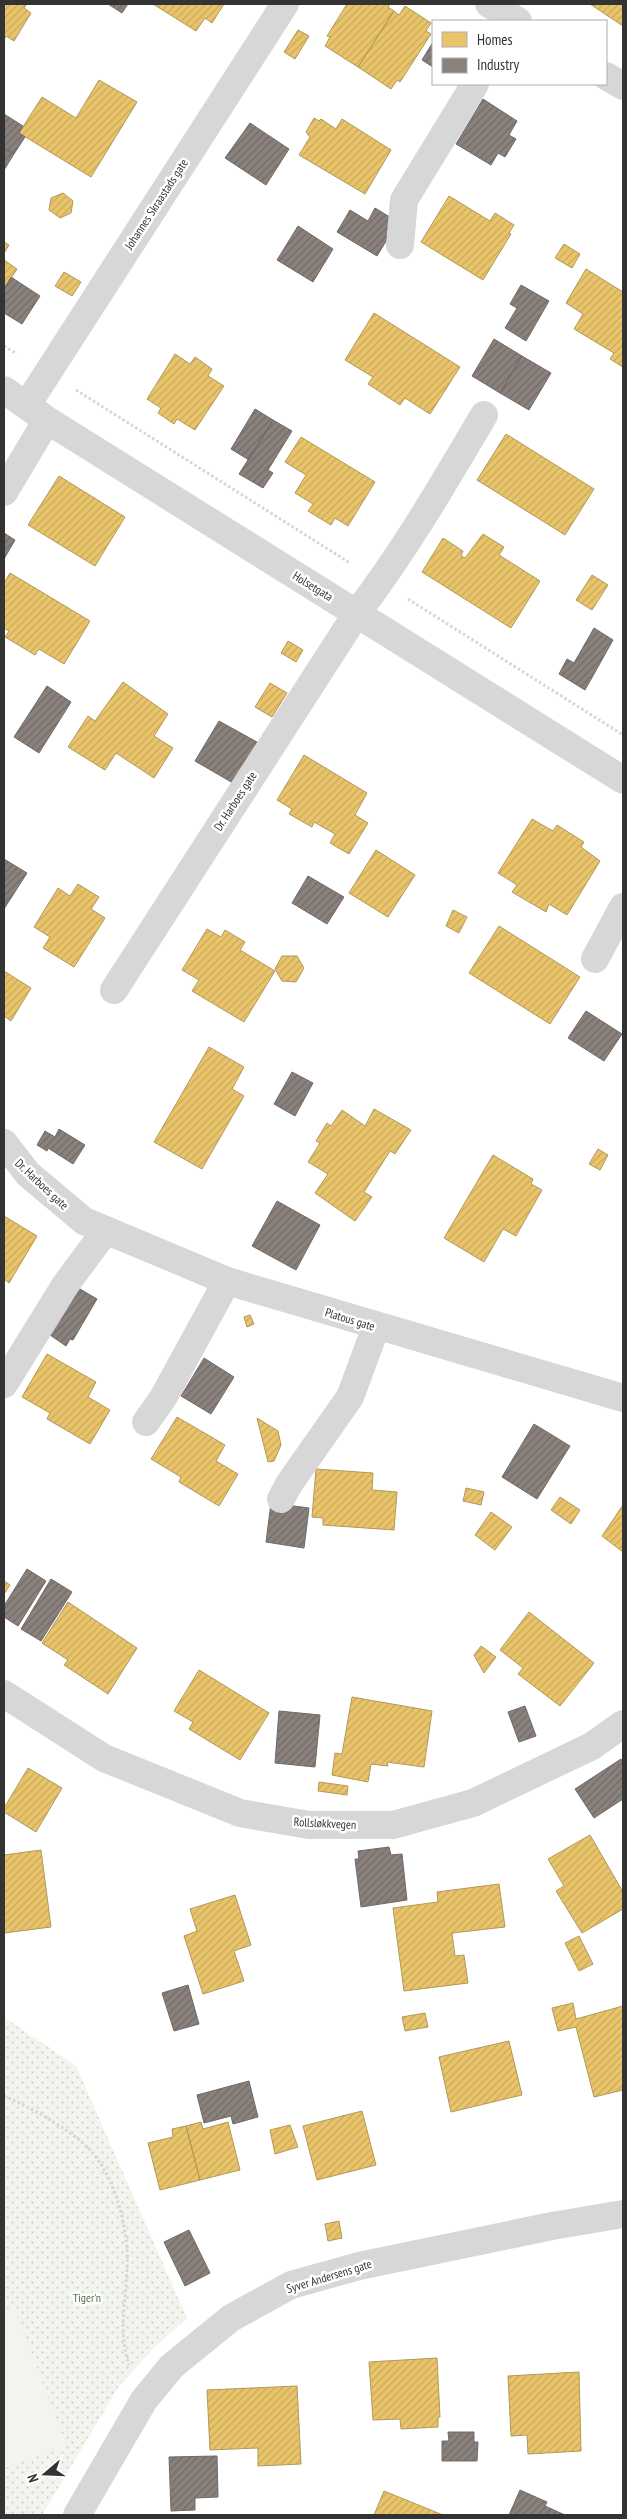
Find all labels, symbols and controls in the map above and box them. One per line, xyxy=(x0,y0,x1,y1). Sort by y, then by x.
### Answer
legend xyxy=(432,20,607,85)
text: Homes xyxy=(477,30,513,49)
text: Industry xyxy=(477,55,519,74)
street label: Johannes Skraastads gate xyxy=(121,156,191,253)
street label: Holsetgata xyxy=(290,568,336,604)
street label: Dr. Harboes gate xyxy=(210,769,260,833)
street label: Dr. Harboes gate xyxy=(12,1156,72,1213)
street label: Platous gate xyxy=(323,1304,377,1334)
street label: Rollsløkkvegen xyxy=(293,1814,357,1832)
street label: Syver Andersens gate xyxy=(285,2256,373,2296)
park label: Tiger'n xyxy=(73,2290,101,2305)
north arrow xyxy=(20,2449,70,2499)
text: N xyxy=(23,2472,42,2485)

